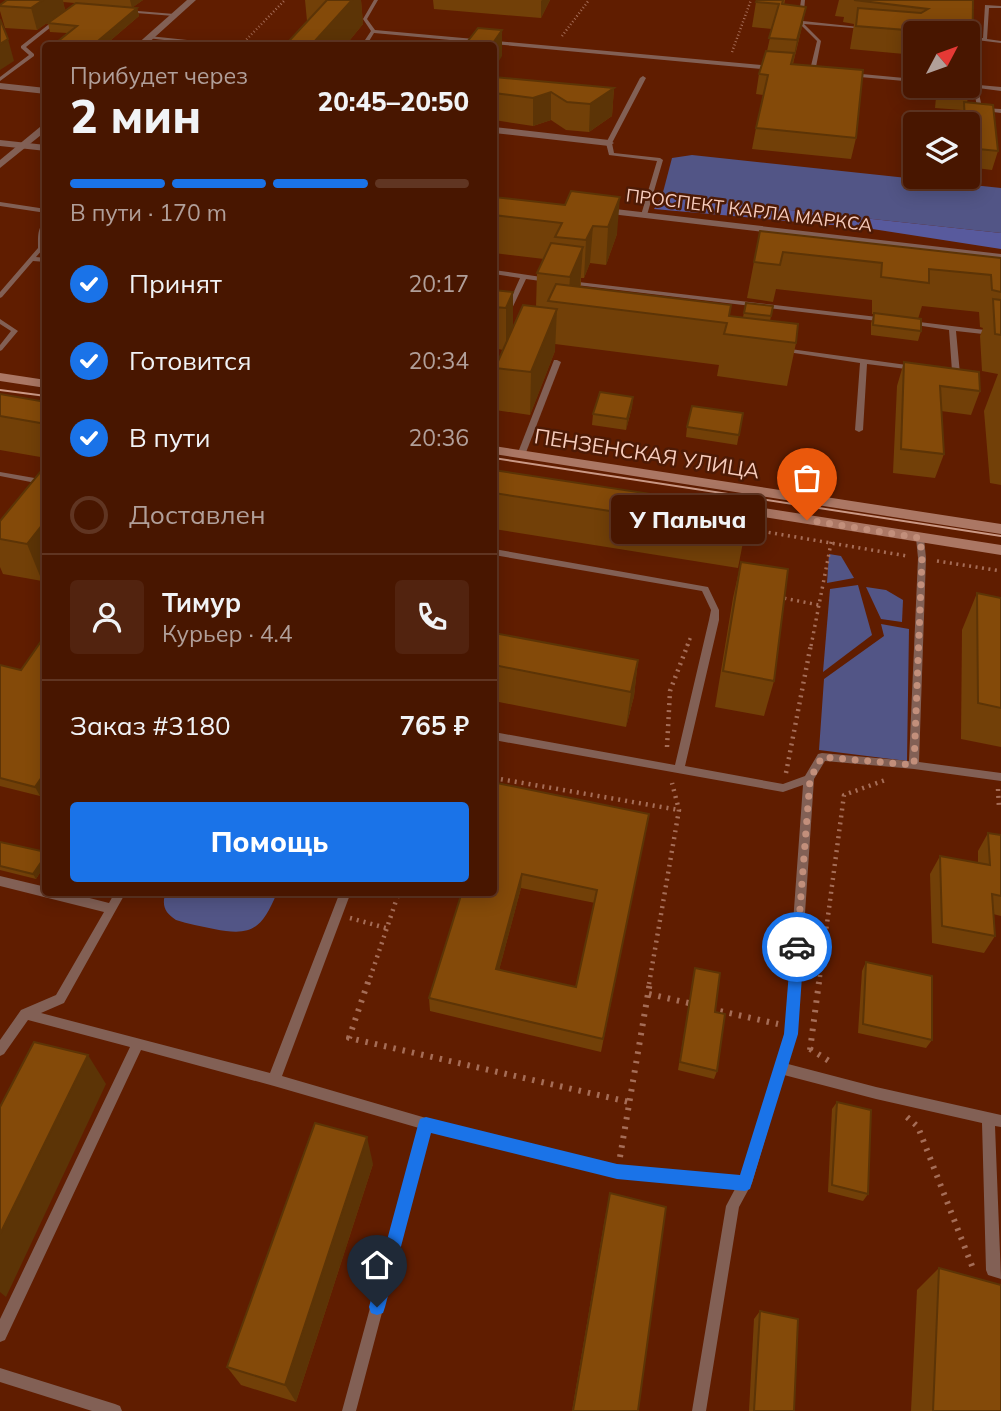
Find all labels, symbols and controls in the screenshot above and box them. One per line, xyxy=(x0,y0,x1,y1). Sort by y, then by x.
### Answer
north arrow xyxy=(903,21,980,98)
map controls xyxy=(903,21,980,189)
text: Прибудет через xyxy=(70,61,248,90)
text: 20:45–20:50 xyxy=(318,85,469,118)
text: 2 мин xyxy=(70,87,201,145)
button: layers xyxy=(903,112,980,189)
street label: ПРОСПЕКТ КАРЛА МАРКСА xyxy=(625,183,873,237)
text: В пути · 170 m xyxy=(70,198,227,227)
icon: check xyxy=(70,265,108,303)
text: Принят xyxy=(129,267,222,300)
text: 20:17 xyxy=(409,269,469,298)
icon: check xyxy=(70,342,108,380)
text: Готовится xyxy=(129,344,252,377)
text: 20:34 xyxy=(409,346,469,375)
icon: check xyxy=(70,419,108,457)
text: В пути xyxy=(129,421,210,454)
street label: ПЕНЗЕНСКАЯ УЛИЦА xyxy=(533,422,762,484)
text: 20:36 xyxy=(409,423,469,452)
pin xyxy=(777,448,837,520)
icon: bag xyxy=(788,459,826,497)
callout: У Палыча xyxy=(611,496,765,544)
text: Доставлен xyxy=(129,498,266,531)
text: У Палыча xyxy=(630,505,746,534)
button: person xyxy=(70,580,144,654)
button: phone xyxy=(395,580,469,654)
text: Тимур xyxy=(162,586,241,619)
text: Курьер · 4.4 xyxy=(162,619,293,648)
text: Заказ #3180 xyxy=(70,709,231,742)
text: 765 ₽ xyxy=(399,709,469,742)
button: Помощь xyxy=(70,802,469,882)
courier xyxy=(762,912,832,982)
icon: car xyxy=(778,928,816,966)
pin xyxy=(347,1235,407,1307)
icon: home xyxy=(358,1246,396,1284)

